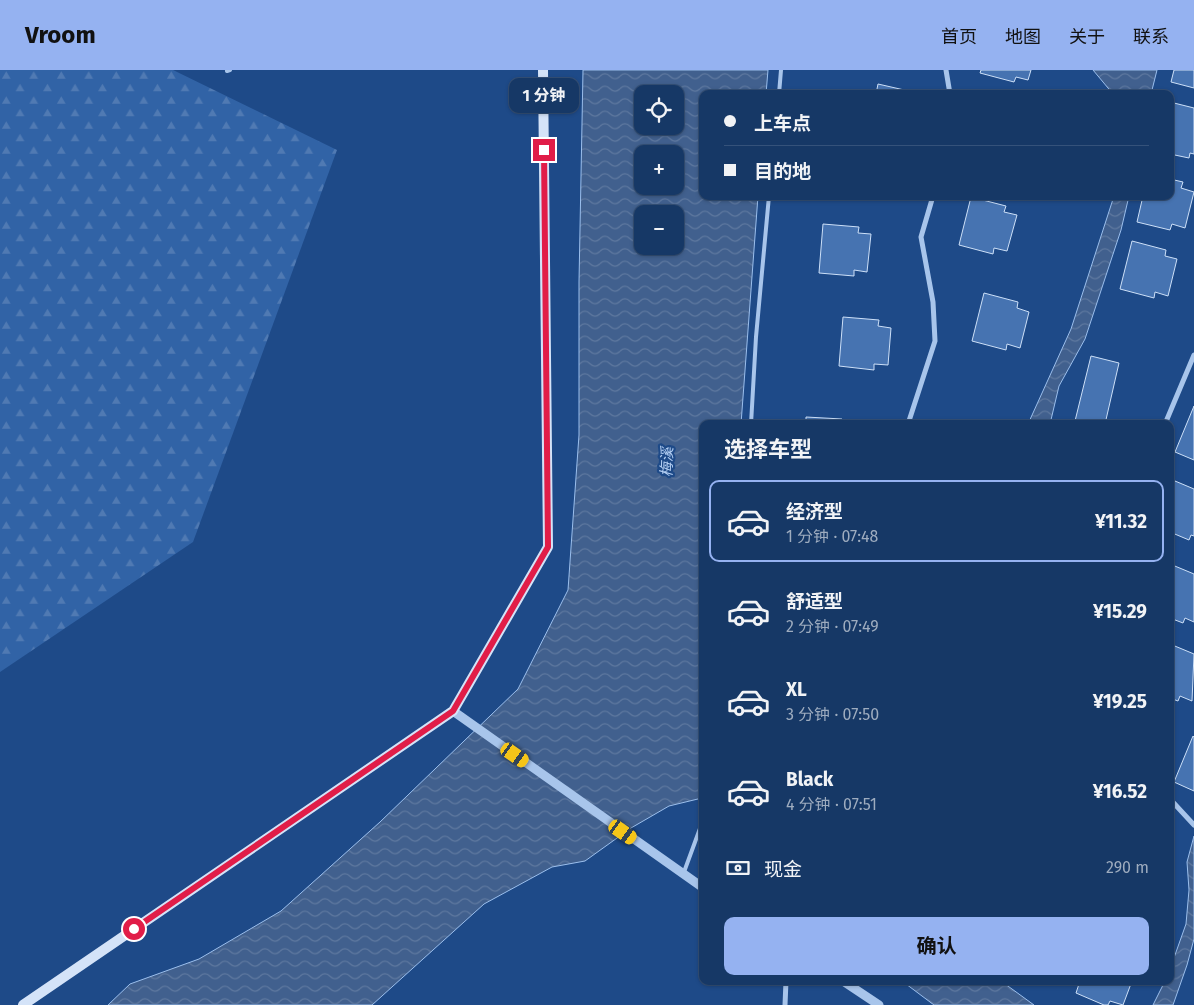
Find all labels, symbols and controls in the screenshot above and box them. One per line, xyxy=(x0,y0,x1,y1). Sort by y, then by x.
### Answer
text: Vroom xyxy=(25,21,96,49)
text: 首页 xyxy=(941,26,977,48)
text: 地图 xyxy=(1005,26,1041,48)
text: 关于 xyxy=(1069,26,1105,48)
text: 联系 xyxy=(1133,26,1169,48)
callout: 1 分钟 xyxy=(509,78,579,112)
map controls xyxy=(634,85,684,255)
button: locate xyxy=(634,85,684,135)
text: 1 分钟 xyxy=(522,86,566,105)
text: 上车点 xyxy=(754,112,811,135)
route end xyxy=(533,139,555,161)
button: + xyxy=(634,145,684,195)
text: 目的地 xyxy=(754,160,811,183)
button: − xyxy=(634,205,684,255)
text: 选择车型 xyxy=(724,436,812,463)
water label: 梅溪 xyxy=(657,445,677,477)
icon: car xyxy=(726,499,771,544)
text: 经济型 xyxy=(786,500,843,523)
text: ¥11.32 xyxy=(1095,510,1147,533)
text: 1 分钟 · 07:48 xyxy=(786,527,878,546)
icon: car xyxy=(726,589,771,634)
text: 舒适型 xyxy=(786,590,843,613)
text: ¥15.29 xyxy=(1093,600,1147,623)
text: 2 分钟 · 07:49 xyxy=(786,617,879,636)
text: XL xyxy=(786,678,807,701)
icon: car xyxy=(726,679,771,724)
text: ¥19.25 xyxy=(1093,690,1147,713)
text: 3 分钟 · 07:50 xyxy=(786,705,879,724)
car xyxy=(498,740,531,770)
text: Black xyxy=(786,768,833,791)
icon: car xyxy=(726,769,771,814)
text: ¥16.52 xyxy=(1093,780,1147,803)
text: 4 分钟 · 07:51 xyxy=(786,795,877,814)
car xyxy=(606,817,639,847)
icon: cash xyxy=(724,854,752,882)
text: 现金 xyxy=(764,858,802,881)
text: 290 m xyxy=(1106,858,1149,877)
button: 确认 xyxy=(724,917,1149,975)
route start xyxy=(123,918,145,940)

